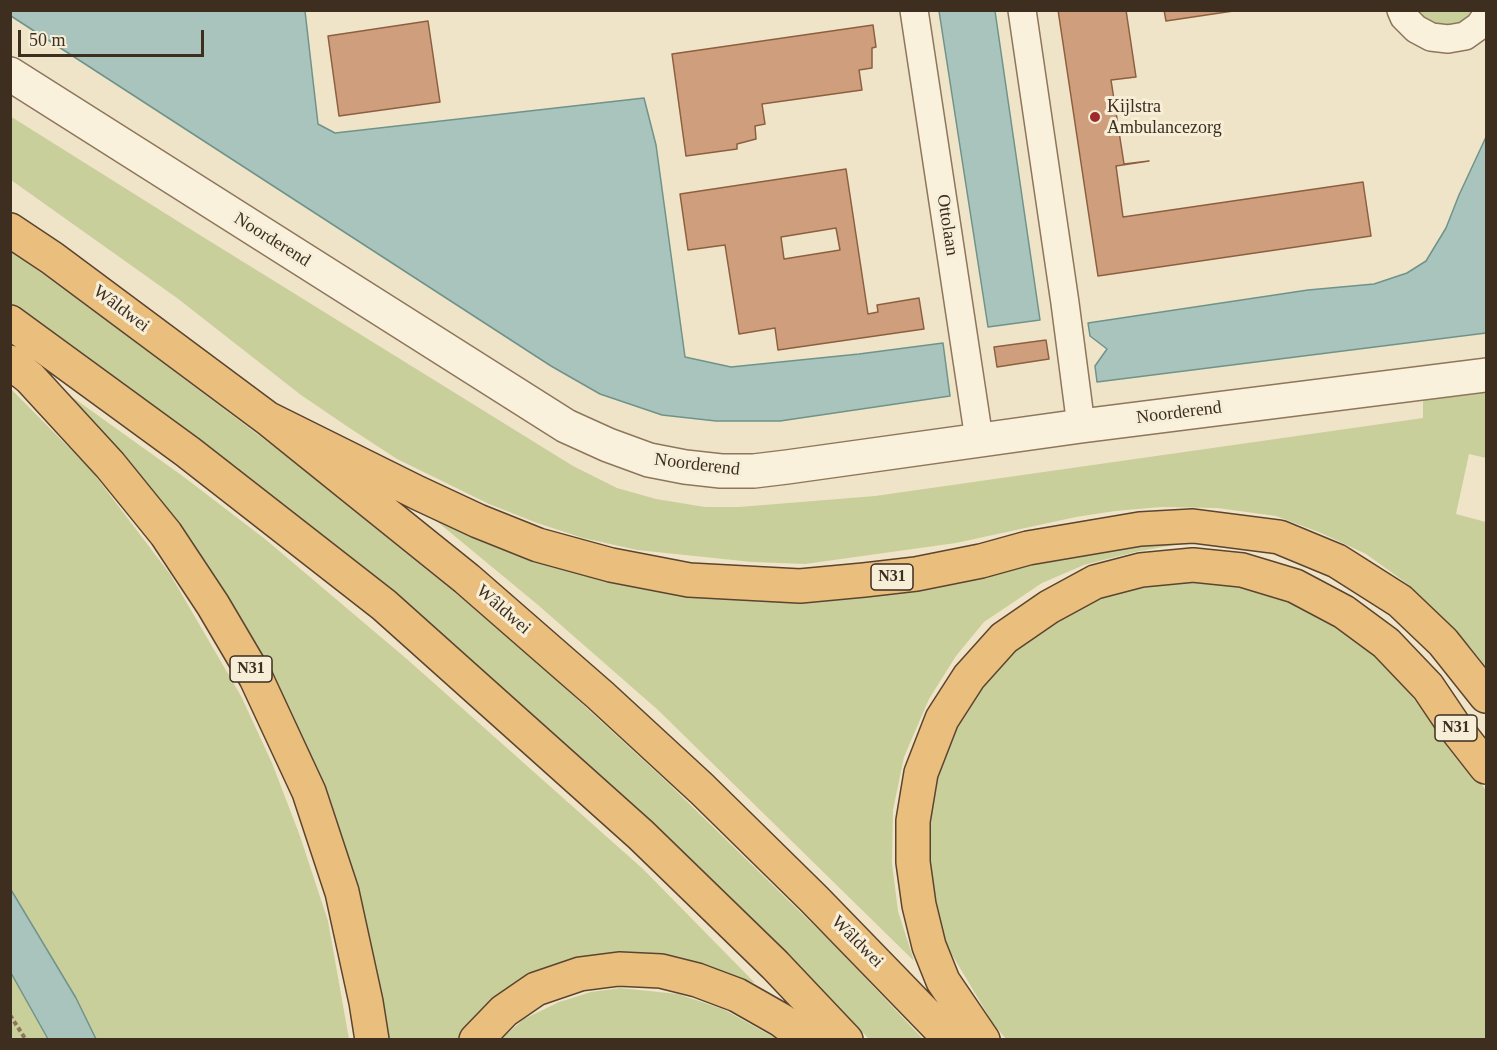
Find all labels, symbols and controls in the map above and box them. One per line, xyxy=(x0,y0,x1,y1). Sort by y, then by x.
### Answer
scale bar xyxy=(21,18,207,56)
text: 50 m xyxy=(29,30,66,50)
place label: Kijlstra Ambulancezorg xyxy=(1107,96,1222,138)
marker: Kijlstra Ambulancezorg xyxy=(1088,110,1102,124)
street label: Ottolaan xyxy=(931,193,963,257)
street label: Noorderend xyxy=(230,208,314,272)
street label: Wâldwei xyxy=(89,281,153,337)
street label: Noorderend xyxy=(1135,397,1223,429)
street label: Noorderend xyxy=(653,449,741,481)
road number: N31 xyxy=(871,564,913,590)
street label: Wâldwei xyxy=(471,581,535,639)
road number: N31 xyxy=(230,656,272,682)
road number: N31 xyxy=(1435,715,1477,741)
street label: Wâldwei xyxy=(826,911,888,973)

